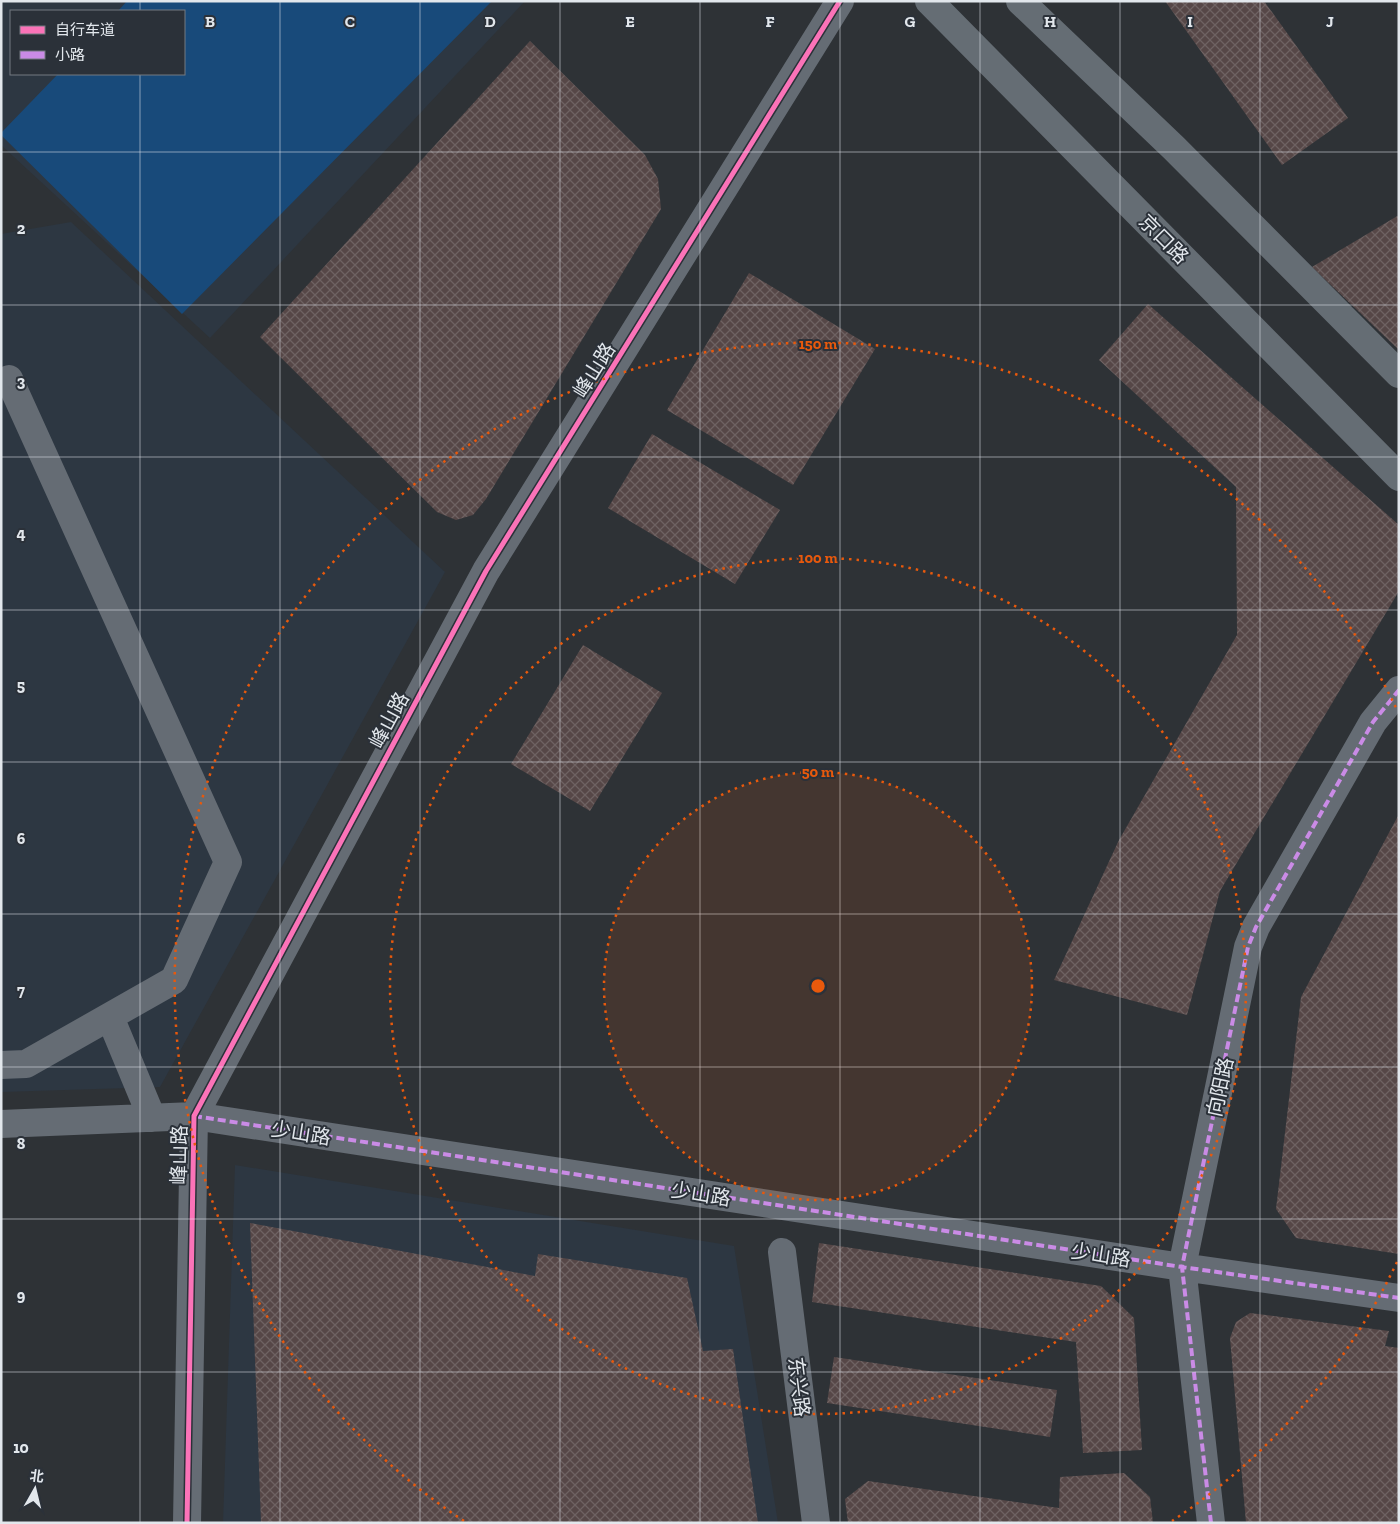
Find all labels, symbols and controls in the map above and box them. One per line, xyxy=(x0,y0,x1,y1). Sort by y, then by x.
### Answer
legend xyxy=(10,10,185,75)
text: B xyxy=(205,12,215,31)
text: C xyxy=(345,12,355,31)
text: D xyxy=(484,12,496,31)
text: E xyxy=(625,12,635,31)
text: F xyxy=(765,12,775,31)
text: G xyxy=(905,12,916,31)
text: H xyxy=(1044,12,1056,31)
text: I xyxy=(1187,12,1193,31)
text: J xyxy=(1326,12,1334,31)
text: 自行车道 xyxy=(55,21,115,39)
text: 小路 xyxy=(55,46,85,64)
street label: 京口路 xyxy=(1134,209,1194,269)
text: 2 xyxy=(17,219,26,238)
text: 150 m xyxy=(799,335,837,353)
street label: 峰山路 xyxy=(568,338,620,402)
text: 3 xyxy=(17,372,26,391)
text: 4 xyxy=(16,524,26,543)
text: 100 m xyxy=(798,549,838,567)
text: 5 xyxy=(17,676,25,695)
street label: 峰山路 xyxy=(364,688,414,752)
text: 50 m xyxy=(802,763,834,781)
text: 6 xyxy=(17,829,26,848)
centre of rings xyxy=(809,977,827,995)
text: 7 xyxy=(17,981,25,1000)
street label: 向阳路 xyxy=(1202,1055,1238,1119)
street label: 少山路 xyxy=(269,1116,333,1150)
street label: 峰山路 xyxy=(166,1125,192,1185)
text: 8 xyxy=(17,1134,26,1153)
street label: 少山路 xyxy=(669,1177,733,1211)
street label: 少山路 xyxy=(1069,1238,1133,1272)
text: 9 xyxy=(17,1286,26,1305)
street label: 东兴路 xyxy=(783,1356,815,1418)
text: 10 xyxy=(13,1438,29,1457)
north arrow xyxy=(10,1464,60,1514)
text: 北 xyxy=(29,1467,45,1486)

